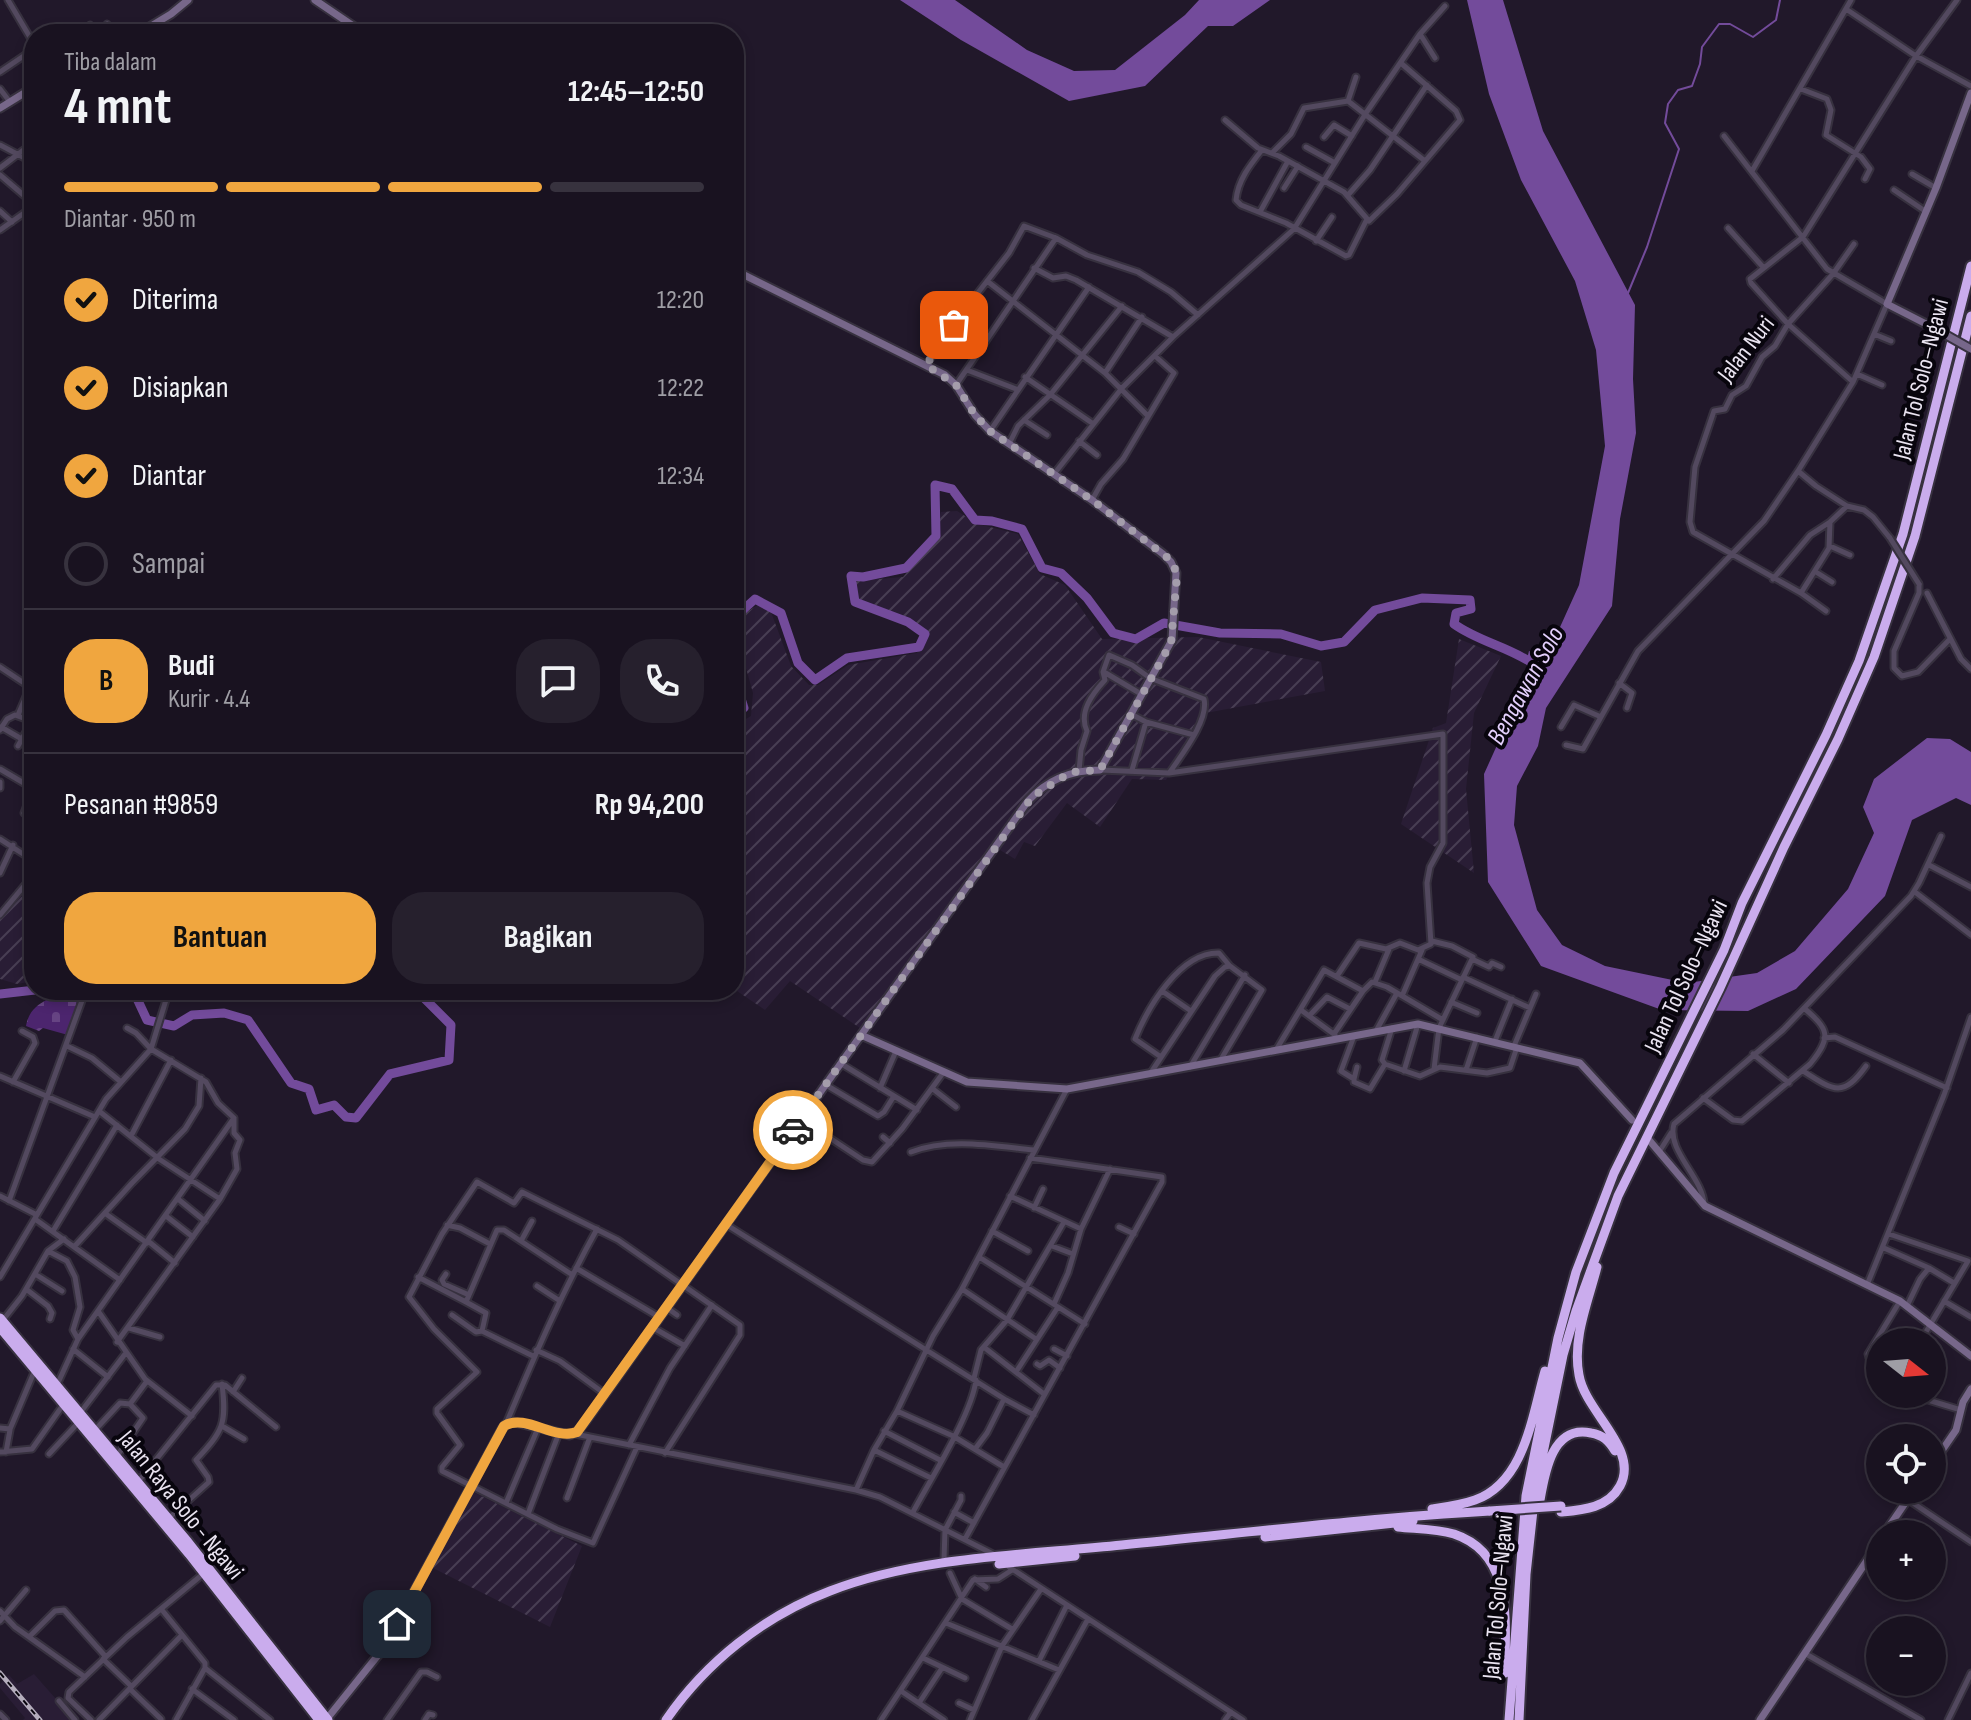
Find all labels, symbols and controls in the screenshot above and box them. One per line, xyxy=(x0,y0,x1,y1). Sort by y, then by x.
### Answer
text: Tiba dalam xyxy=(64,47,157,78)
text: 12:45–12:50 xyxy=(568,74,704,110)
text: 4 mnt xyxy=(64,76,171,139)
text: Diantar · 950 m xyxy=(64,204,196,235)
icon: check xyxy=(64,278,108,322)
text: Diterima xyxy=(132,282,218,318)
text: 12:20 xyxy=(657,285,704,316)
pin xyxy=(920,291,988,359)
street label: Jalan Tol Solo–Ngawi xyxy=(1887,295,1955,463)
icon: bag xyxy=(932,303,976,347)
street label: Jalan Nuri xyxy=(1711,310,1781,388)
icon: check xyxy=(64,366,108,410)
text: Disiapkan xyxy=(132,370,229,406)
text: 12:22 xyxy=(658,373,704,404)
icon: check xyxy=(64,454,108,498)
text: Diantar xyxy=(132,458,206,494)
text: 12:34 xyxy=(657,461,704,492)
text: Sampai xyxy=(132,546,205,582)
water label: Bengawan Solo xyxy=(1481,621,1571,750)
button: chat xyxy=(516,639,600,723)
button: phone xyxy=(620,639,704,723)
text: Budi xyxy=(168,648,215,684)
text: B xyxy=(99,663,113,699)
text: Kurir · 4.4 xyxy=(168,684,250,715)
text: Pesanan #9859 xyxy=(64,787,218,823)
text: Rp 94,200 xyxy=(595,787,704,823)
button: Bantuan xyxy=(64,892,376,984)
button: Bagikan xyxy=(392,892,704,984)
street label: Jalan Tol Solo–Ngawi xyxy=(1638,895,1734,1058)
courier xyxy=(753,1090,833,1170)
icon: car xyxy=(771,1108,815,1152)
north arrow xyxy=(1866,1328,1946,1408)
map controls xyxy=(1866,1328,1946,1696)
street label: Jalan Raya Solo - Ngawi xyxy=(111,1424,250,1585)
button: locate xyxy=(1866,1424,1946,1504)
street label: Jalan Tol Solo–Ngawi xyxy=(1476,1514,1520,1681)
button: + xyxy=(1866,1520,1946,1600)
pin xyxy=(363,1590,431,1658)
icon: home xyxy=(375,1602,419,1646)
button: − xyxy=(1866,1616,1946,1696)

